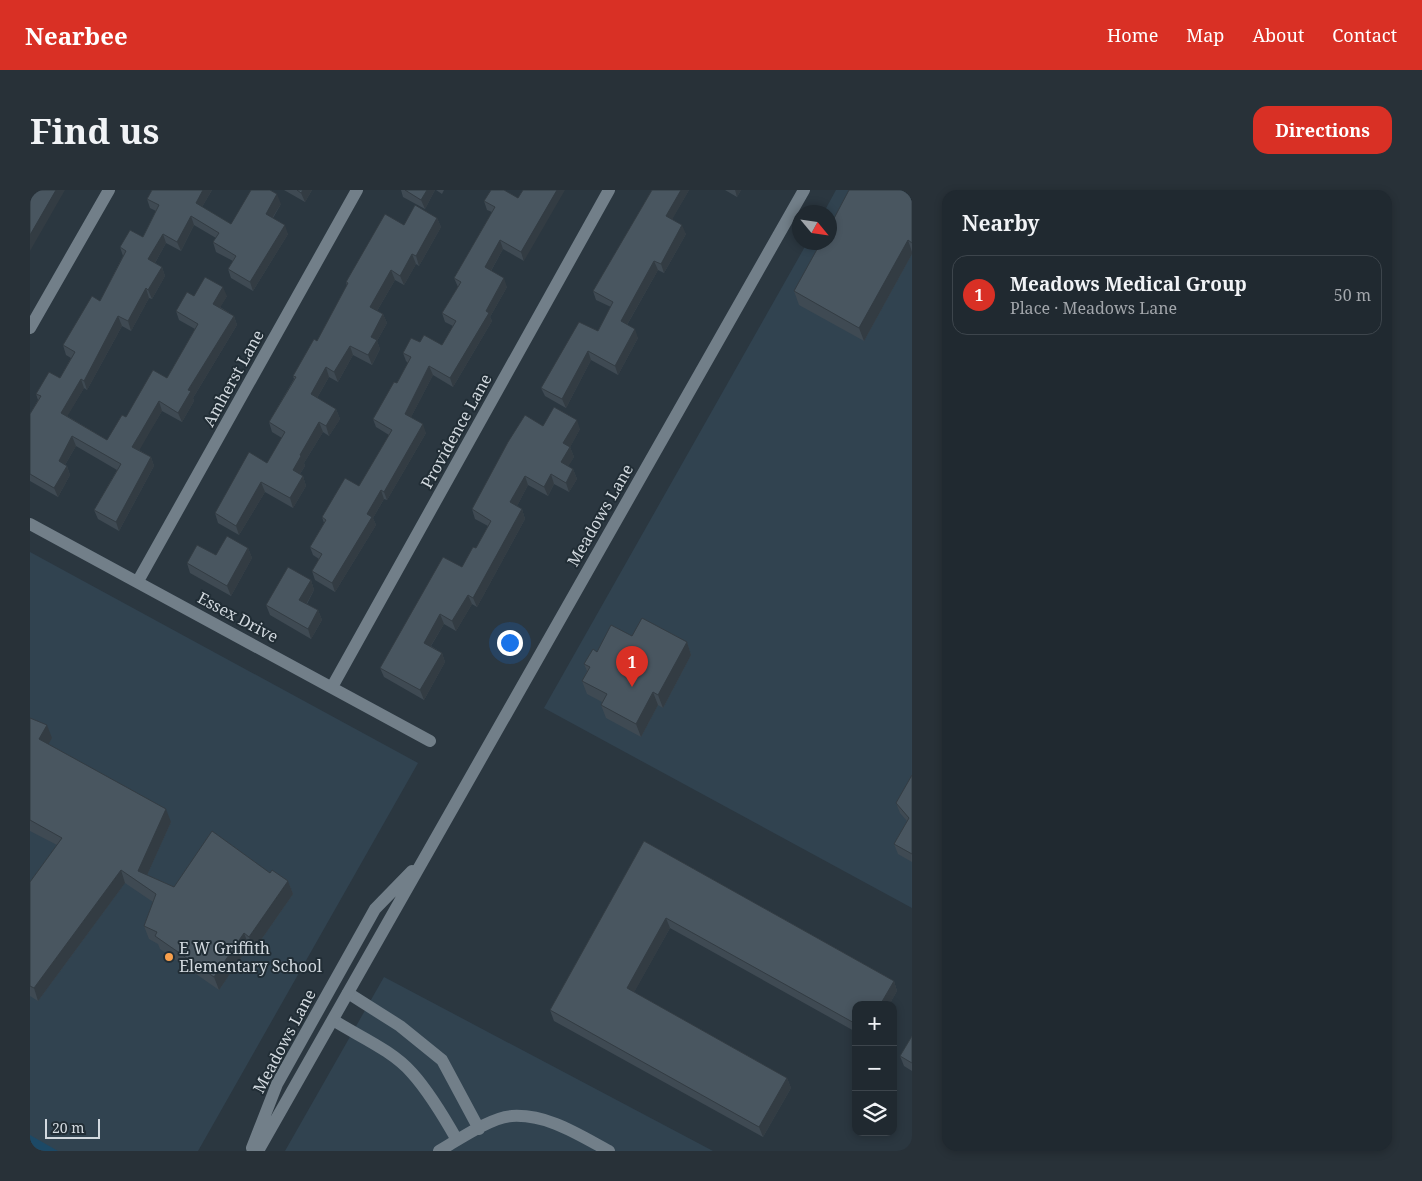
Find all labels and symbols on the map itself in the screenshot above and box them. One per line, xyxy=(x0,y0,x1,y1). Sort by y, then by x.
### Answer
north arrow xyxy=(792,205,837,250)
street label: Amherst Lane xyxy=(197,326,269,430)
street label: Providence Lane xyxy=(415,370,497,492)
street label: Meadows Lane xyxy=(562,460,638,570)
street label: Essex Drive xyxy=(194,587,282,647)
your location xyxy=(497,630,523,656)
pin: 1 xyxy=(616,646,648,687)
place label: E W Griffith Elementary School xyxy=(179,937,322,977)
marker: E W Griffith Elementary School xyxy=(163,951,175,963)
street label: Meadows Lane xyxy=(247,985,321,1097)
scale bar xyxy=(45,1116,100,1139)

